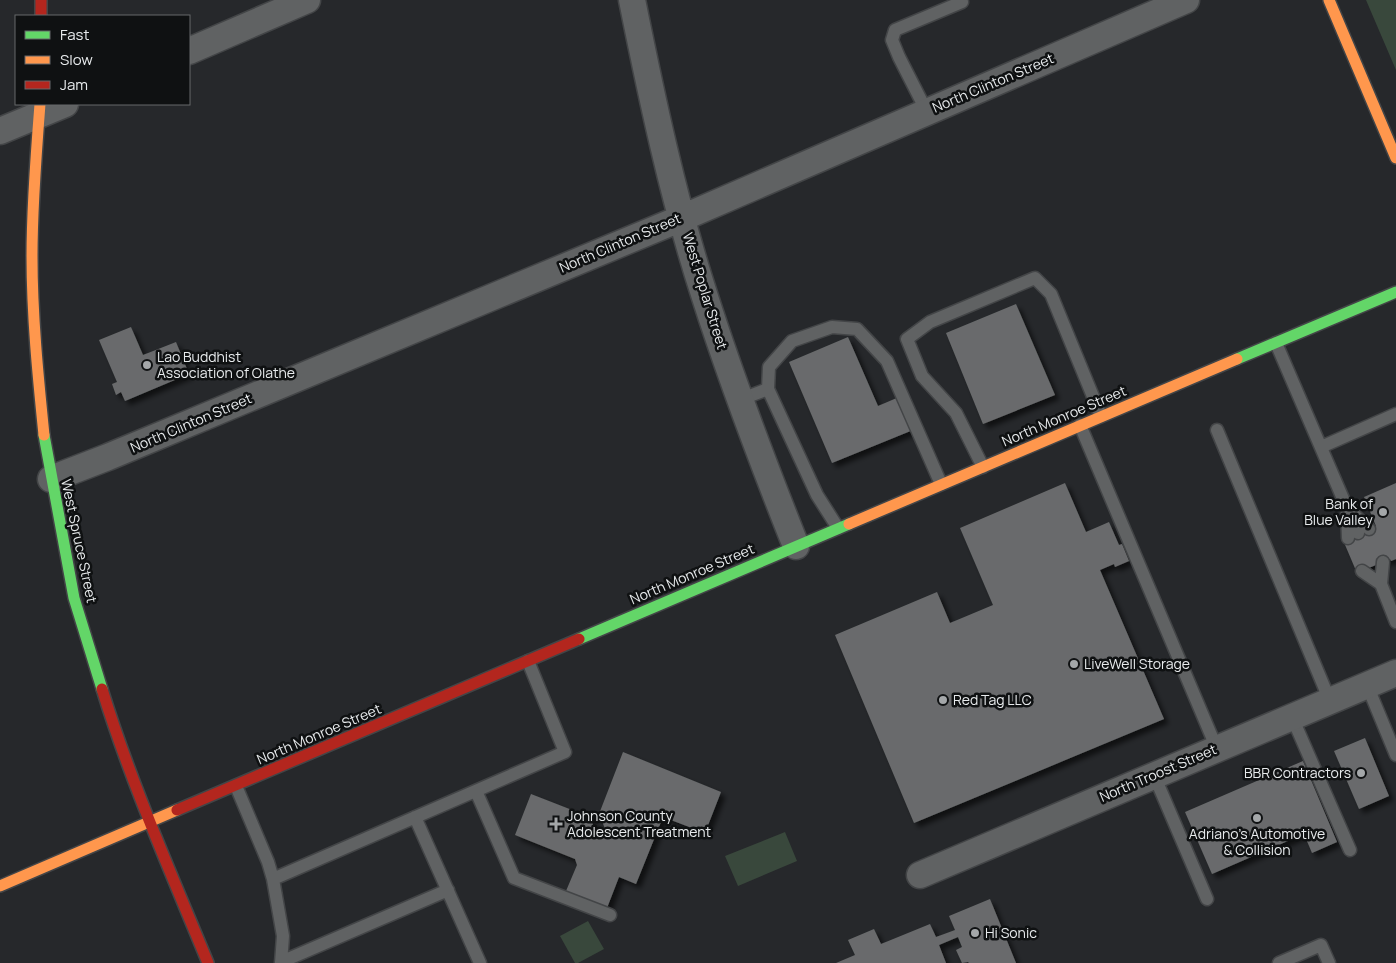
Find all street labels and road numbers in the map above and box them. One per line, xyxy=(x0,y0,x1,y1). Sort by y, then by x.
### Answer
street label: North Clinton Street xyxy=(929,48,1057,117)
street label: North Clinton Street xyxy=(556,208,684,277)
street label: West Poplar Street xyxy=(679,230,732,352)
street label: North Monroe Street xyxy=(999,381,1129,450)
street label: North Clinton Street xyxy=(127,388,255,457)
street label: West Spruce Street xyxy=(57,477,102,605)
street label: North Monroe Street xyxy=(627,539,757,608)
street label: North Monroe Street xyxy=(254,699,384,768)
street label: North Troost Street xyxy=(1096,739,1220,806)

